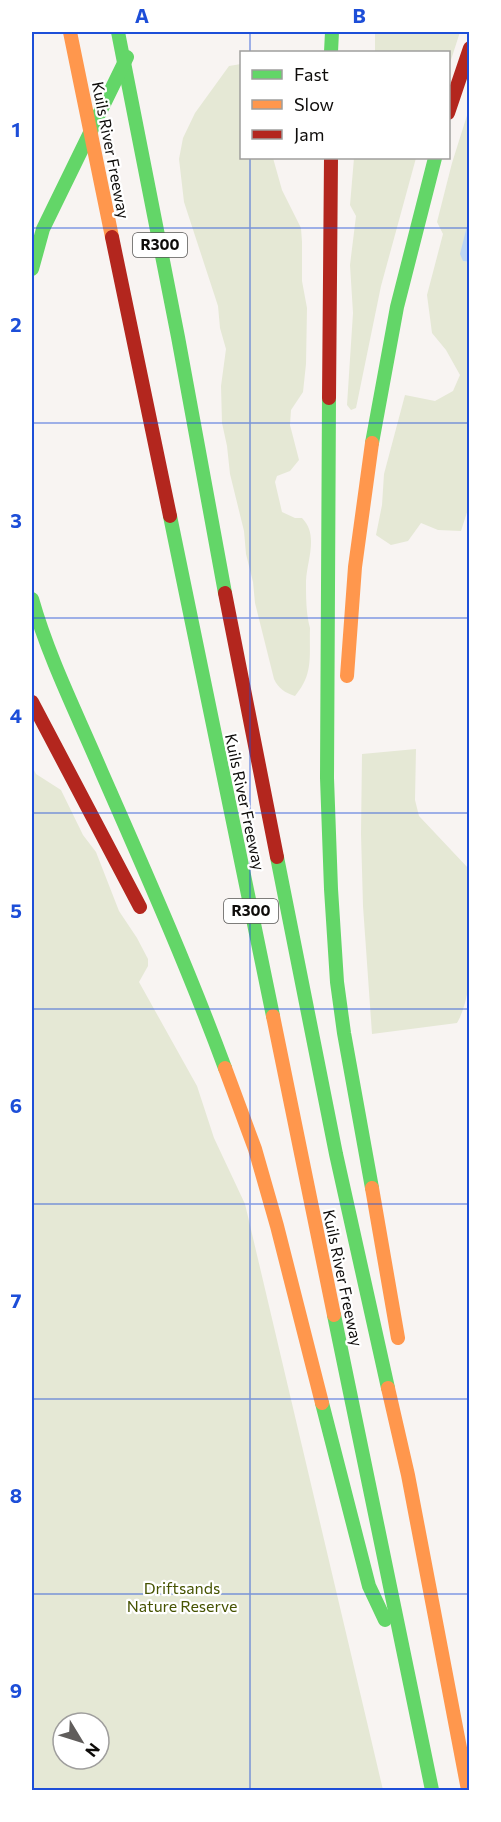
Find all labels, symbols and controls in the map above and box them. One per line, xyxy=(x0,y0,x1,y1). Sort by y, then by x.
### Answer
text: A xyxy=(135,3,149,27)
text: B xyxy=(352,3,366,27)
legend xyxy=(240,51,450,159)
text: Fast xyxy=(294,63,329,85)
street label: Kuils River Freeway xyxy=(89,80,134,220)
text: Slow xyxy=(294,93,334,115)
text: 1 xyxy=(11,117,21,141)
text: Jam xyxy=(294,123,324,145)
road number: R300 xyxy=(133,233,187,257)
text: 2 xyxy=(10,312,22,336)
text: 3 xyxy=(10,508,22,532)
text: 4 xyxy=(10,703,22,727)
street label: Kuils River Freeway xyxy=(222,732,269,872)
text: 5 xyxy=(10,898,22,922)
road number: R300 xyxy=(224,899,278,923)
text: 6 xyxy=(10,1093,22,1117)
street label: Kuils River Freeway xyxy=(320,1208,367,1348)
text: 7 xyxy=(11,1288,22,1312)
text: 8 xyxy=(10,1483,22,1507)
park label: Driftsands Nature Reserve xyxy=(127,1578,237,1615)
text: 9 xyxy=(10,1678,22,1702)
north arrow xyxy=(51,1711,111,1771)
text: N xyxy=(82,1740,104,1761)

